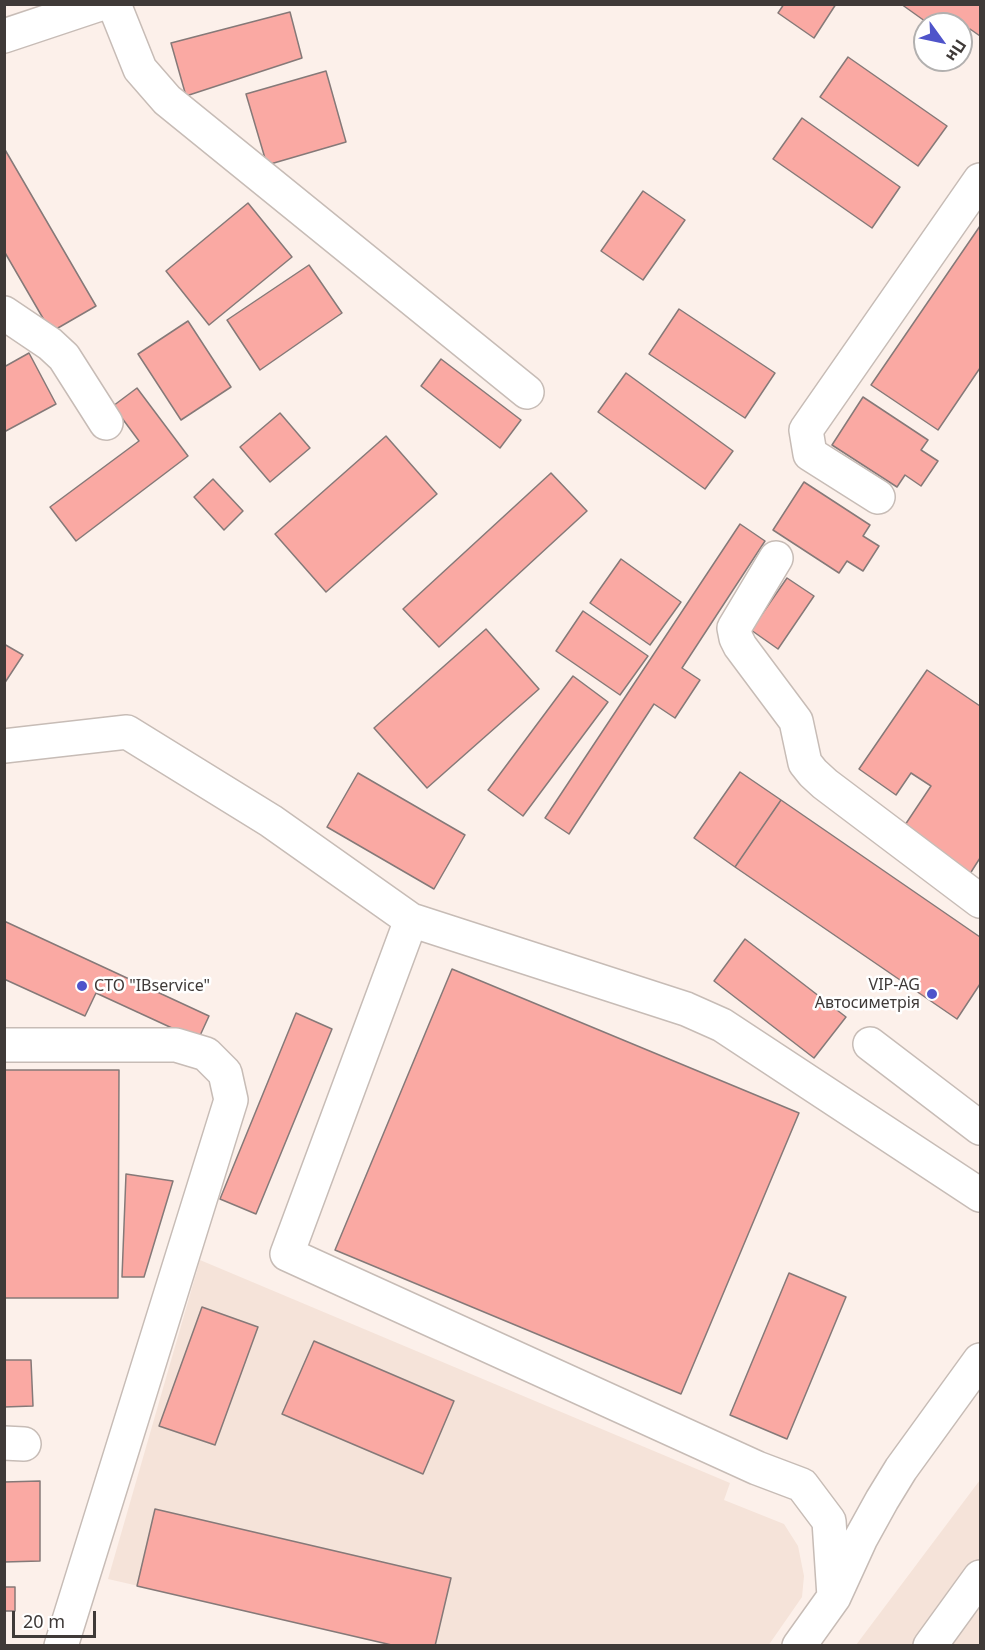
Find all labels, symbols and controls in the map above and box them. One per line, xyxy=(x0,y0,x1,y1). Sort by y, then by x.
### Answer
north arrow xyxy=(913,12,973,72)
text: Пн xyxy=(941,35,972,66)
place label: VIP-AG Автосиметрія xyxy=(815,975,920,1013)
place label: СТО "IBservice" xyxy=(94,976,210,996)
marker: СТО "IBservice" xyxy=(75,979,89,993)
marker: VIP-AG Автосиметрія xyxy=(925,987,939,1001)
scale bar xyxy=(15,1599,99,1637)
text: 20 m xyxy=(23,1609,65,1633)

